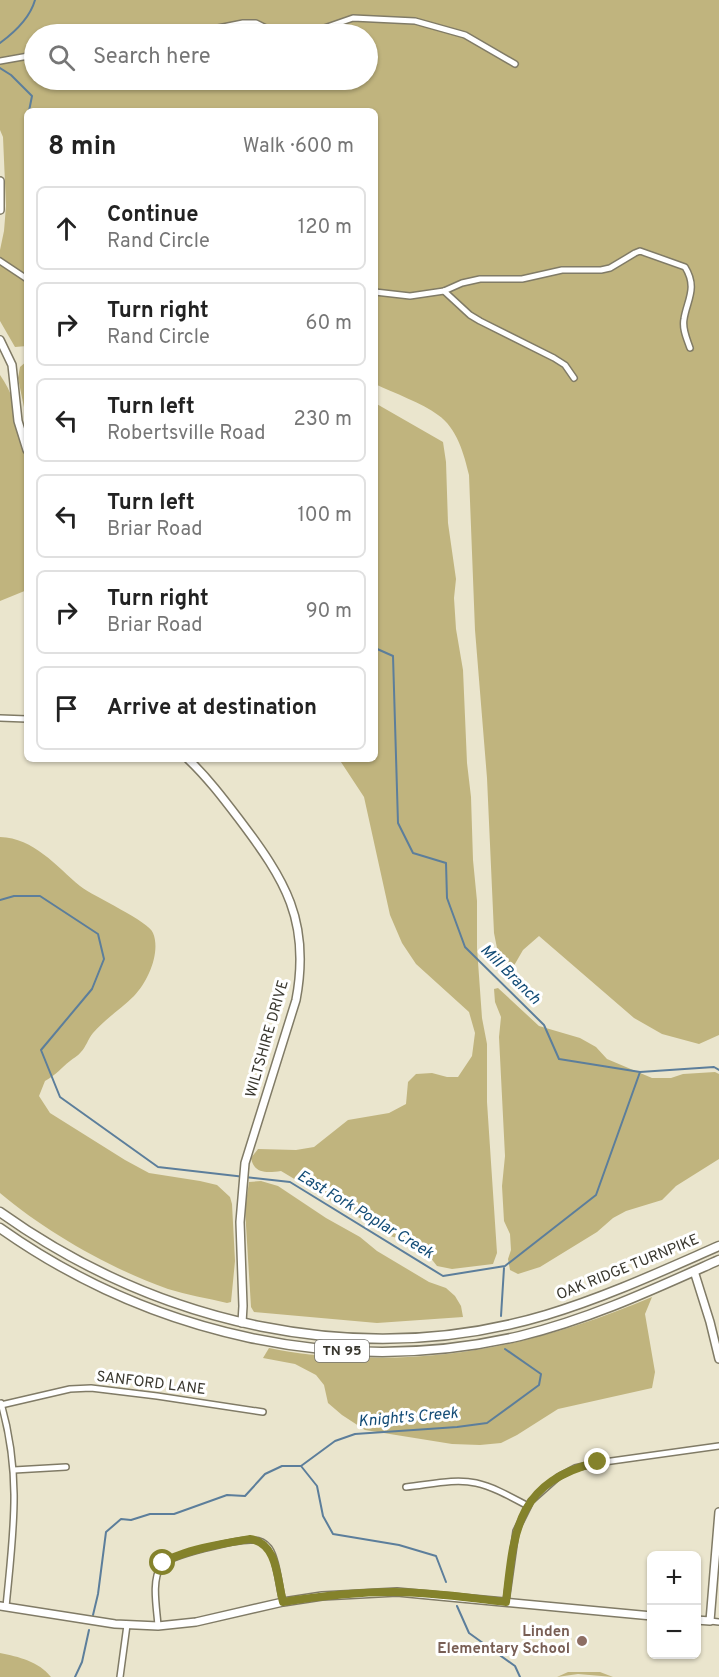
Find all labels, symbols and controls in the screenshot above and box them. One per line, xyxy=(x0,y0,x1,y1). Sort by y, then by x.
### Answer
search box xyxy=(24,24,378,90)
icon: search xyxy=(45,41,78,74)
text: Search here xyxy=(93,44,211,71)
text: 8 min xyxy=(48,131,116,164)
text: Walk · 600 m xyxy=(243,134,354,160)
text: Continue xyxy=(107,202,198,229)
icon: ahead xyxy=(50,212,83,245)
text: 120 m xyxy=(298,215,352,241)
text: Rand Circle xyxy=(107,229,210,255)
text: Turn right xyxy=(107,298,209,325)
icon: right xyxy=(50,308,83,341)
text: 60 m xyxy=(306,311,352,337)
text: Rand Circle xyxy=(107,325,210,351)
text: Turn left xyxy=(107,394,195,421)
icon: left xyxy=(50,404,83,437)
text: 230 m xyxy=(293,407,352,433)
text: Robertsville Road xyxy=(107,421,266,447)
text: Turn left xyxy=(107,490,195,517)
icon: left xyxy=(50,500,83,533)
text: 100 m xyxy=(297,503,352,529)
text: Briar Road xyxy=(107,517,202,543)
text: Turn right xyxy=(107,586,209,613)
icon: right xyxy=(50,596,83,629)
text: 90 m xyxy=(306,599,352,625)
text: Briar Road xyxy=(107,613,202,639)
icon: arrive xyxy=(50,692,83,725)
text: Arrive at destination xyxy=(107,695,317,722)
water label: Mill Branch xyxy=(476,941,545,1010)
street label: WILTSHIRE DRIVE xyxy=(242,978,294,1100)
water label: East Fork Poplar Creek xyxy=(293,1166,438,1264)
street label: OAK RIDGE TURNPIKE xyxy=(554,1231,702,1305)
road number: TN 95 xyxy=(315,1340,369,1362)
street label: SANFORD LANE xyxy=(95,1368,207,1400)
water label: Knight's Creek xyxy=(357,1404,460,1432)
route end xyxy=(584,1448,610,1474)
route start xyxy=(149,1549,175,1575)
map controls xyxy=(647,1551,701,1659)
button: + xyxy=(647,1551,701,1605)
button: − xyxy=(647,1605,701,1659)
place label: Linden Elementary School xyxy=(437,1623,570,1659)
marker: Linden Elementary School xyxy=(575,1634,589,1648)

